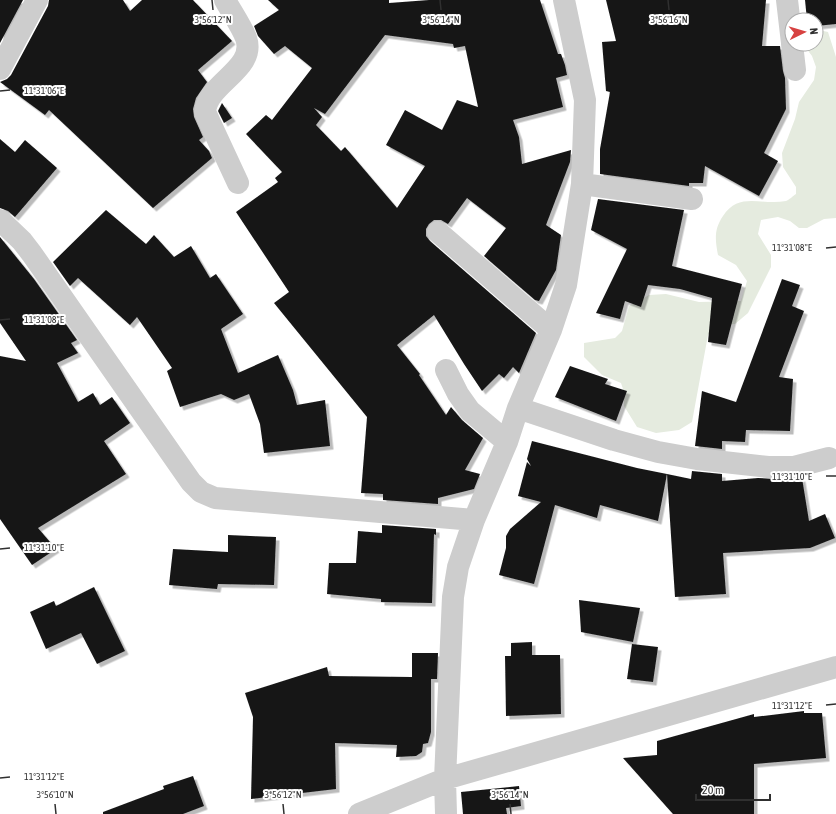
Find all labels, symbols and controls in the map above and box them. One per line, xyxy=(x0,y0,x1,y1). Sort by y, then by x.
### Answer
north arrow xyxy=(784,12,824,52)
text: 3°56'12"N xyxy=(194,14,232,25)
text: 3°56'14"N xyxy=(422,14,460,25)
text: 3°56'16"N xyxy=(650,14,688,25)
text: N xyxy=(808,27,820,35)
text: 11°31'06"E xyxy=(24,85,65,96)
text: 11°31'08"E xyxy=(772,242,813,253)
text: 11°31'08"E xyxy=(24,314,65,325)
text: 11°31'10"E xyxy=(772,471,813,482)
text: 11°31'10"E xyxy=(24,542,65,553)
text: 11°31'12"E xyxy=(772,700,813,711)
text: 11°31'12"E xyxy=(24,771,65,782)
scale bar xyxy=(696,776,770,802)
text: 20 m xyxy=(702,783,724,797)
text: 3°56'10"N xyxy=(36,789,74,800)
text: 3°56'12"N xyxy=(264,789,302,800)
text: 3°56'14"N xyxy=(491,789,529,800)

